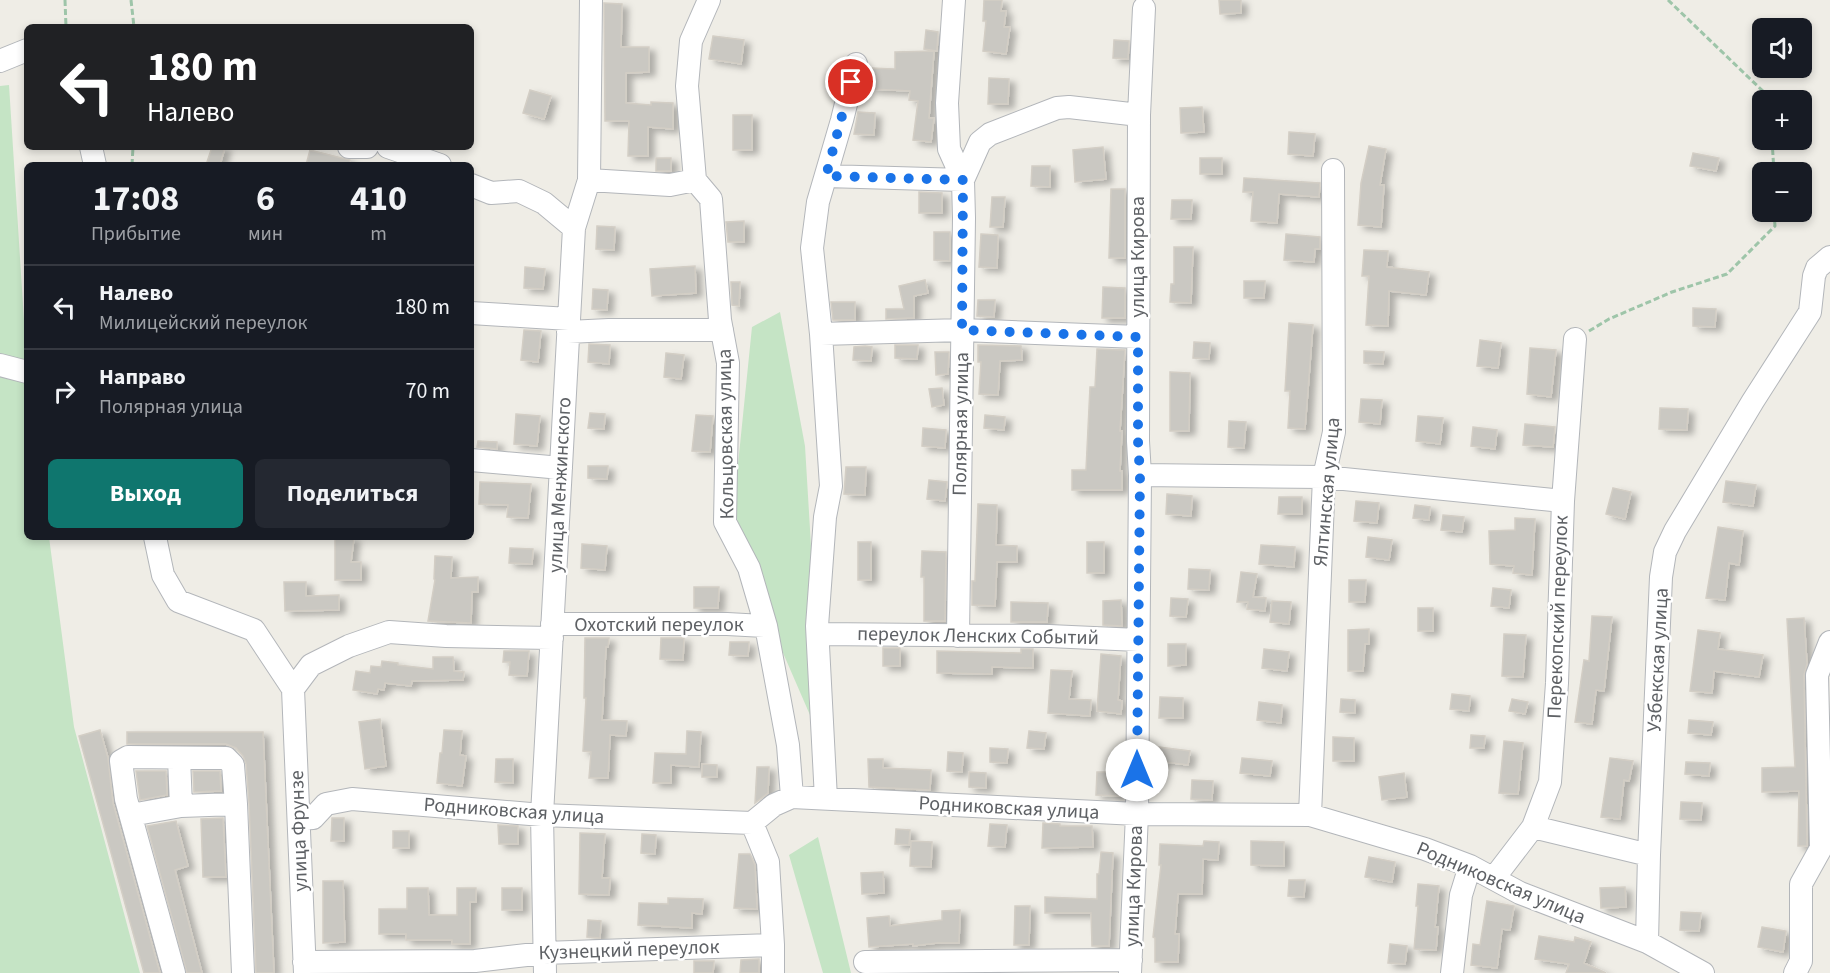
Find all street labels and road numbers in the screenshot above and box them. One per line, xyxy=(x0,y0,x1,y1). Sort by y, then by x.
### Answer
street label: улица Кирова xyxy=(1124,196,1152,318)
street label: Кольцовская улица xyxy=(711,349,741,519)
street label: Полярная улица xyxy=(946,352,976,496)
street label: улица Менжинского xyxy=(541,396,579,574)
street label: Ялтинская улица xyxy=(1307,416,1347,568)
street label: Перекопский переулок xyxy=(1540,515,1576,719)
street label: Узбекская улица xyxy=(1640,587,1676,733)
street label: Охотский переулок xyxy=(574,611,744,639)
street label: переулок Ленских Событий xyxy=(857,620,1099,652)
street label: улица Фрунзе xyxy=(283,770,315,892)
street label: Родниковская улица xyxy=(918,789,1100,827)
street label: Родниковская улица xyxy=(423,791,605,831)
street label: улица Кирова xyxy=(1118,825,1150,947)
street label: Родниковская улица xyxy=(1412,835,1590,931)
street label: Кузнецкий переулок xyxy=(538,933,720,967)

